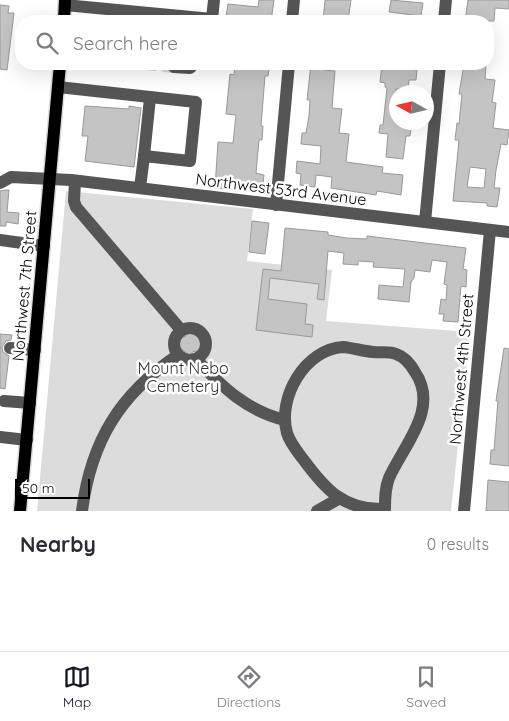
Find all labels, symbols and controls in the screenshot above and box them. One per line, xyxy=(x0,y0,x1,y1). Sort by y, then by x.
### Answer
search box xyxy=(15,15,494,70)
icon: search xyxy=(33,29,61,57)
text: Search here xyxy=(73,31,178,55)
north arrow xyxy=(389,85,434,130)
street label: Northwest 53rd Avenue xyxy=(194,169,368,209)
street label: Northwest 7th Street xyxy=(7,210,41,362)
street label: Northwest 4th Street xyxy=(444,293,478,445)
park label: Mount Nebo Cemetery xyxy=(137,358,229,396)
scale bar xyxy=(15,476,90,499)
text: 50 m xyxy=(22,479,55,497)
text: Nearby xyxy=(20,531,96,557)
text: 0 results xyxy=(427,534,489,554)
tab: Map xyxy=(63,663,91,711)
tab: Directions xyxy=(217,663,281,711)
tab: Saved xyxy=(406,663,446,711)

